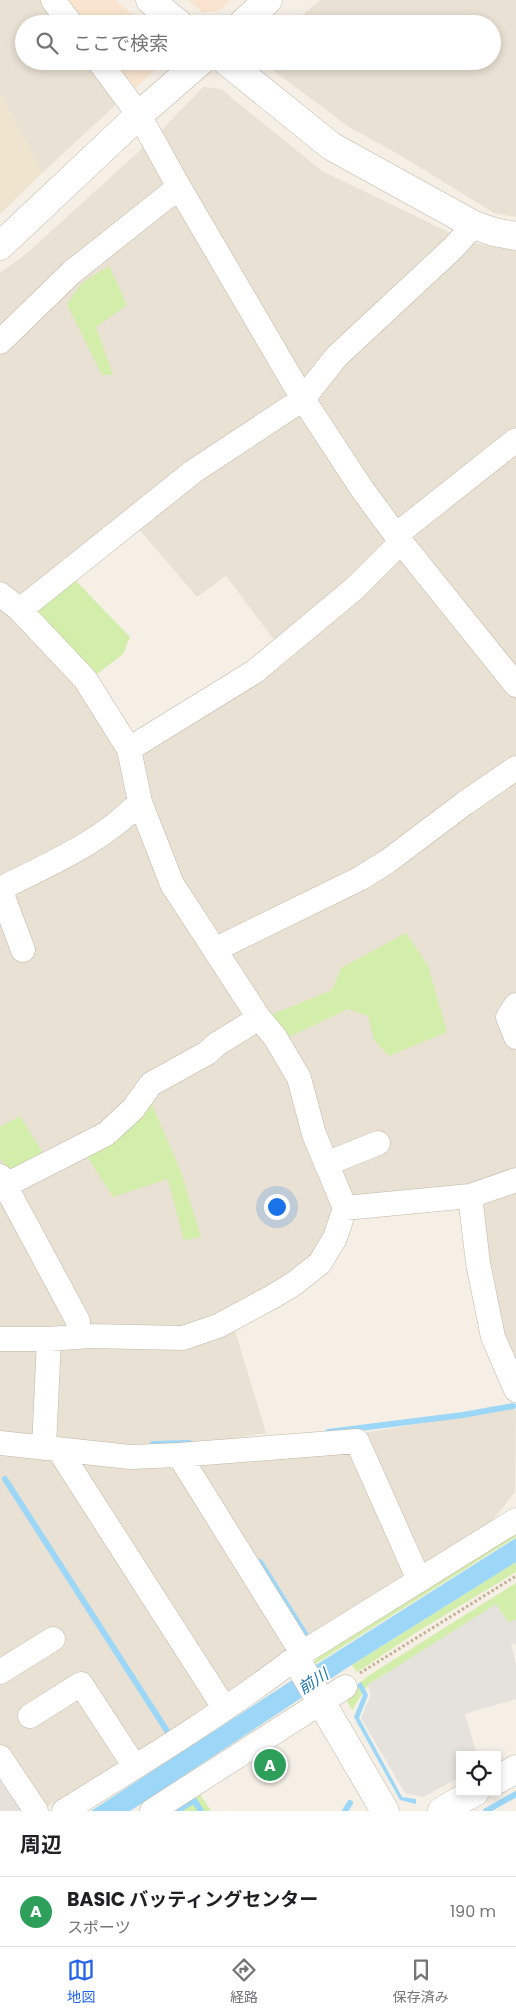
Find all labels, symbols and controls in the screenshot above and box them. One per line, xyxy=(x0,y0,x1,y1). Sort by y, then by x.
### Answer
search box xyxy=(15,15,501,70)
icon: search xyxy=(33,29,61,57)
text: ここで検索 xyxy=(73,30,168,57)
your location xyxy=(264,1194,290,1220)
water label: 前川 xyxy=(294,1662,335,1700)
pin: A xyxy=(254,1746,286,1784)
map controls xyxy=(456,1751,501,1796)
button: locate xyxy=(456,1751,501,1796)
text: 周辺 xyxy=(20,1830,62,1859)
text: BASIC バッティングセンター xyxy=(67,1886,318,1913)
text: A xyxy=(30,1900,42,1923)
text: 190 m xyxy=(450,1900,496,1923)
text: スポーツ xyxy=(67,1916,131,1939)
tab: 地図 xyxy=(67,1956,95,2008)
tab: 経路 xyxy=(230,1956,258,2008)
tab: 保存済み xyxy=(393,1956,449,2008)

